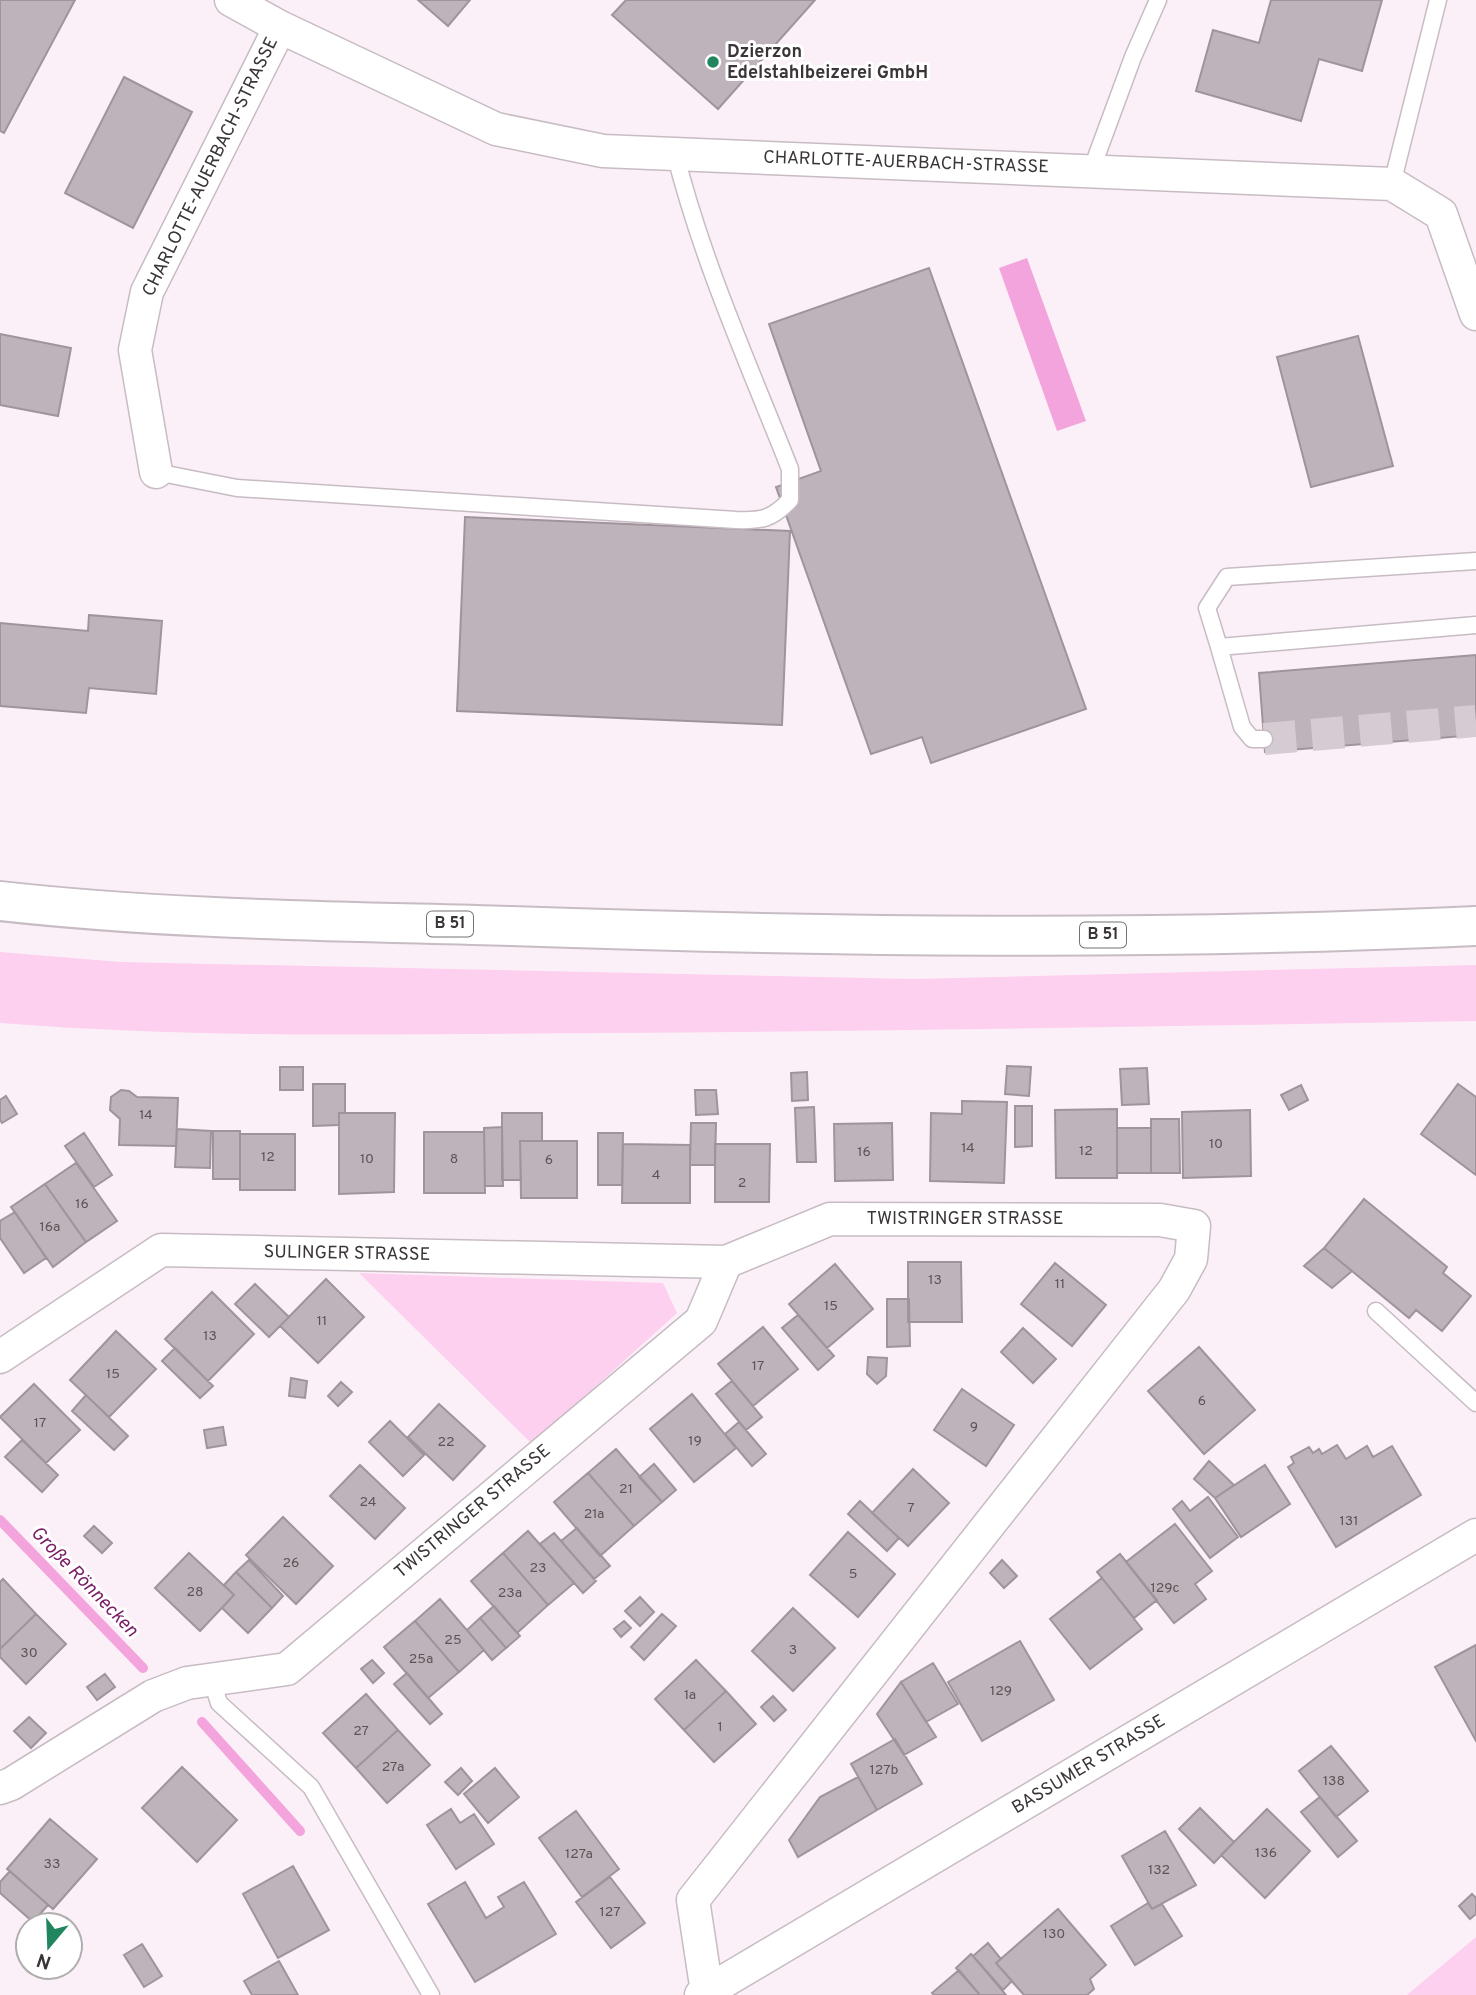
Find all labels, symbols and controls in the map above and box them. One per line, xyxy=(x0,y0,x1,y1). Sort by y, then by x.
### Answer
street label: CHARLOTTE-AUERBACH-STRASSE xyxy=(138,33,284,301)
place label: Dzierzon Edelstahlbeizerei GmbH xyxy=(727,41,928,85)
marker: Dzierzon Edelstahlbeizerei GmbH xyxy=(705,54,721,70)
street label: CHARLOTTE-AUERBACH-STRASSE xyxy=(763,147,1049,179)
road number: B 51 xyxy=(427,912,473,936)
road number: B 51 xyxy=(1080,923,1126,948)
house number: 14 xyxy=(139,1107,153,1124)
house number: 10 xyxy=(1209,1136,1223,1153)
house number: 14 xyxy=(961,1140,975,1157)
house number: 12 xyxy=(1079,1143,1093,1160)
house number: 16 xyxy=(857,1144,871,1161)
house number: 12 xyxy=(261,1149,275,1166)
house number: 10 xyxy=(360,1151,374,1168)
house number: 8 xyxy=(450,1151,458,1168)
house number: 6 xyxy=(545,1152,553,1169)
house number: 4 xyxy=(652,1167,660,1184)
house number: 2 xyxy=(738,1175,746,1192)
house number: 16 xyxy=(75,1196,89,1213)
street label: TWISTRINGER STRASSE xyxy=(867,1208,1063,1231)
house number: 16a xyxy=(40,1219,60,1236)
street label: SULINGER STRASSE xyxy=(263,1241,431,1267)
house number: 13 xyxy=(928,1272,942,1289)
house number: 11 xyxy=(1055,1276,1065,1293)
house number: 15 xyxy=(824,1298,838,1315)
house number: 11 xyxy=(317,1313,327,1330)
house number: 13 xyxy=(203,1328,217,1345)
house number: 17 xyxy=(752,1358,764,1375)
house number: 15 xyxy=(106,1366,120,1383)
house number: 6 xyxy=(1198,1393,1206,1410)
house number: 17 xyxy=(34,1415,46,1432)
house number: 9 xyxy=(970,1419,978,1436)
house number: 19 xyxy=(688,1433,702,1450)
house number: 22 xyxy=(437,1434,455,1451)
street label: TWISTRINGER STRASSE xyxy=(390,1440,556,1584)
house number: 21 xyxy=(619,1481,633,1498)
house number: 24 xyxy=(359,1494,377,1511)
house number: 7 xyxy=(907,1500,915,1517)
house number: 21a xyxy=(584,1506,604,1523)
house number: 131 xyxy=(1340,1513,1358,1530)
water label: Große Rönnecken xyxy=(25,1522,143,1643)
house number: 26 xyxy=(283,1555,299,1572)
house number: 23 xyxy=(530,1560,547,1577)
house number: 5 xyxy=(849,1566,857,1583)
house number: 129c xyxy=(1150,1580,1180,1597)
house number: 28 xyxy=(186,1584,204,1601)
house number: 23a xyxy=(498,1585,522,1602)
house number: 25 xyxy=(444,1632,462,1649)
house number: 3 xyxy=(789,1642,797,1659)
house number: 30 xyxy=(20,1645,38,1662)
house number: 25a xyxy=(409,1651,433,1668)
house number: 129 xyxy=(990,1683,1012,1700)
house number: 1a xyxy=(684,1687,696,1704)
street label: BASSUMER STRASSE xyxy=(1008,1710,1170,1820)
house number: 1 xyxy=(717,1719,723,1736)
house number: 27 xyxy=(353,1723,369,1740)
house number: 27a xyxy=(382,1759,404,1776)
house number: 127b xyxy=(870,1762,899,1779)
house number: 138 xyxy=(1323,1773,1345,1790)
house number: 136 xyxy=(1255,1845,1277,1862)
house number: 127a xyxy=(565,1846,593,1863)
house number: 33 xyxy=(44,1856,60,1873)
house number: 132 xyxy=(1148,1862,1170,1879)
house number: 127 xyxy=(600,1904,620,1921)
north arrow xyxy=(14,1911,84,1981)
house number: 130 xyxy=(1043,1926,1065,1943)
text: N xyxy=(34,1947,54,1974)

